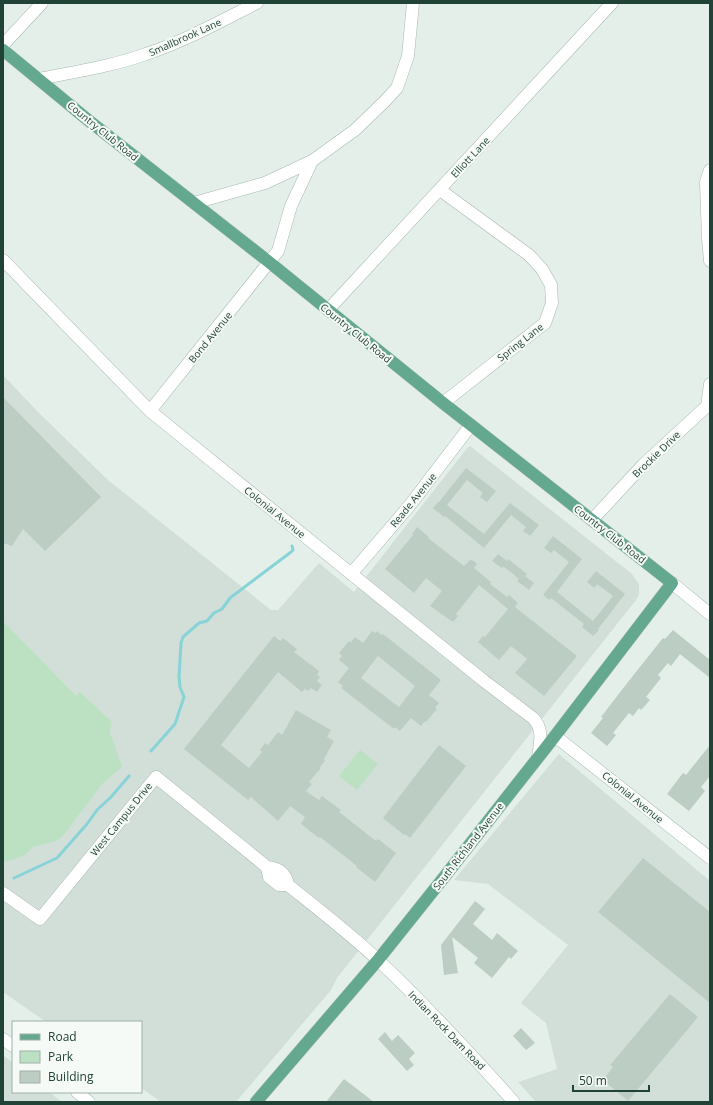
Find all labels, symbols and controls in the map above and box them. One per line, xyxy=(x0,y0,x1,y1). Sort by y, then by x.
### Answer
street label: Smallbrook Lane xyxy=(147,15,224,59)
street label: Country Club Road xyxy=(65,98,141,164)
street label: Elliott Lane xyxy=(447,133,493,181)
street label: Country Club Road xyxy=(318,300,394,366)
street label: Bond Avenue xyxy=(185,308,235,366)
street label: Spring Lane xyxy=(494,319,546,364)
street label: Brockie Drive xyxy=(629,427,683,481)
street label: Reade Avenue xyxy=(387,469,440,530)
street label: Colonial Avenue xyxy=(241,483,309,541)
street label: Country Club Road xyxy=(571,502,649,566)
street label: Colonial Avenue xyxy=(599,768,667,826)
street label: West Campus Drive xyxy=(87,779,155,859)
street label: South Richland Avenue xyxy=(429,799,507,893)
street label: Indian Rock Dam Road xyxy=(405,987,489,1073)
legend xyxy=(12,1021,142,1093)
text: Road xyxy=(48,1028,77,1045)
text: Park xyxy=(48,1048,74,1065)
scale bar xyxy=(573,1067,649,1093)
text: Building xyxy=(48,1068,94,1085)
text: 50 m xyxy=(579,1072,607,1089)

